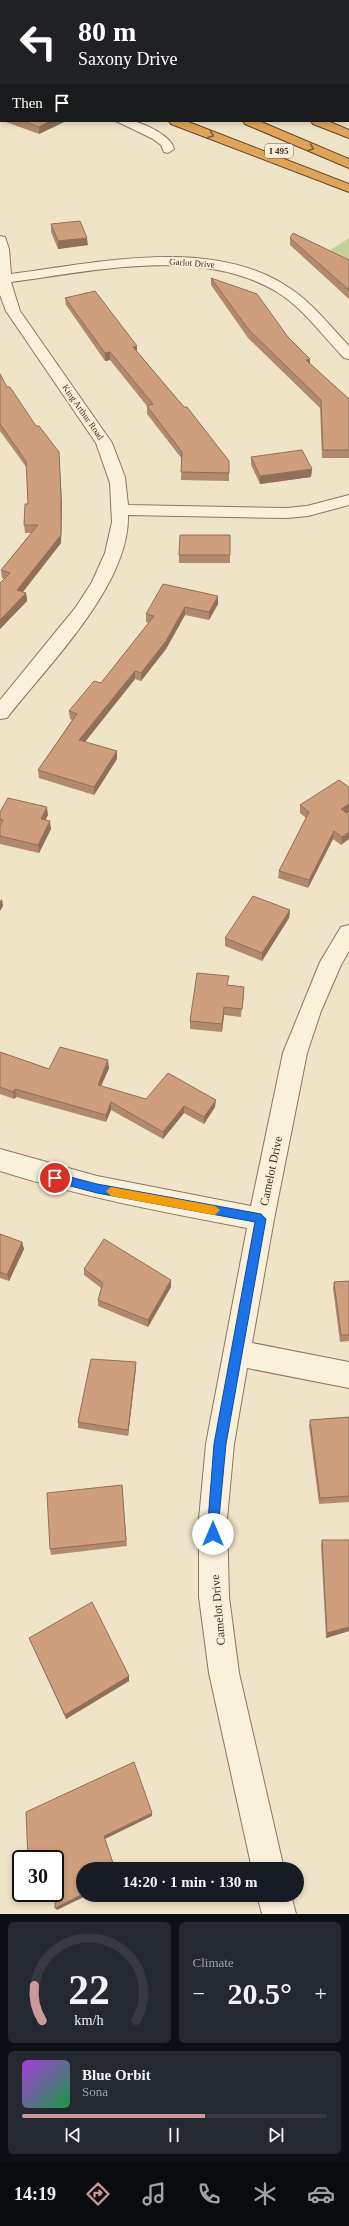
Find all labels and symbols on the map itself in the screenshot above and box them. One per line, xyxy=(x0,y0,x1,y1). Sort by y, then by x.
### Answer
one-way arrow xyxy=(208,131,215,139)
one-way arrow xyxy=(307,143,314,151)
road number: I 495 xyxy=(265,144,293,158)
street label: Garlot Drive xyxy=(169,256,215,270)
street label: King Arthur Road xyxy=(60,383,106,442)
street label: Camelot Drive xyxy=(257,1135,285,1207)
pin xyxy=(38,1161,72,1195)
position arrow xyxy=(192,1513,234,1555)
street label: Camelot Drive xyxy=(208,1574,228,1646)
speed limit sign: 30 xyxy=(12,1850,64,1902)

